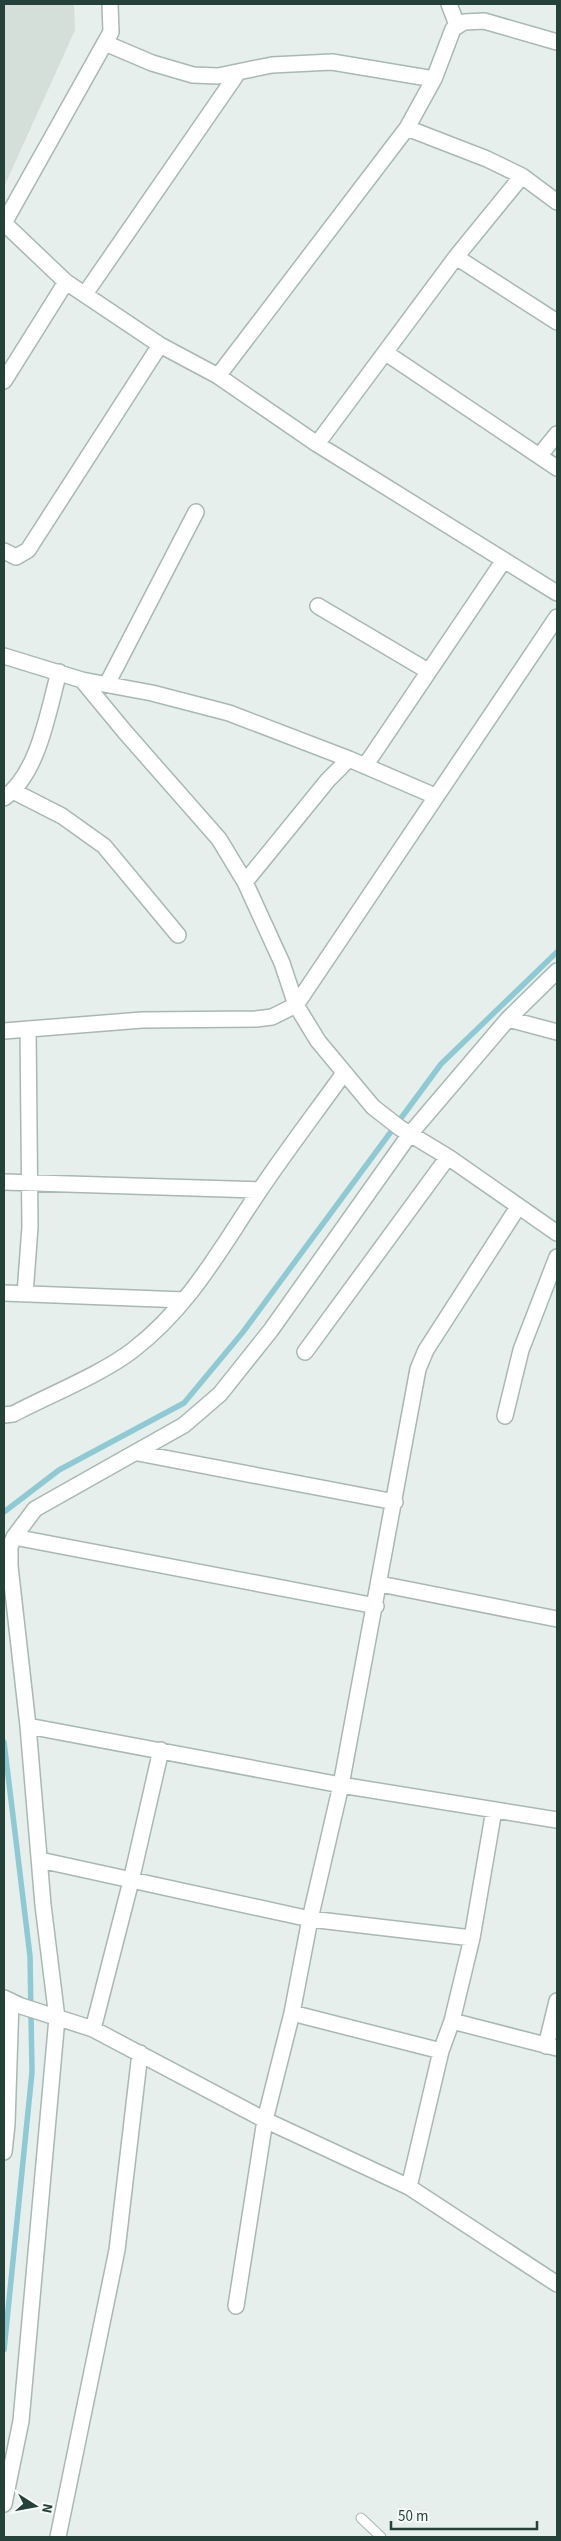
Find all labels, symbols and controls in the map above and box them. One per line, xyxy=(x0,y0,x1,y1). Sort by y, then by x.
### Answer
north arrow xyxy=(10,2481,60,2531)
scale bar xyxy=(391,2498,537,2530)
text: N xyxy=(36,2502,57,2515)
text: 50 m xyxy=(398,2506,428,2527)

